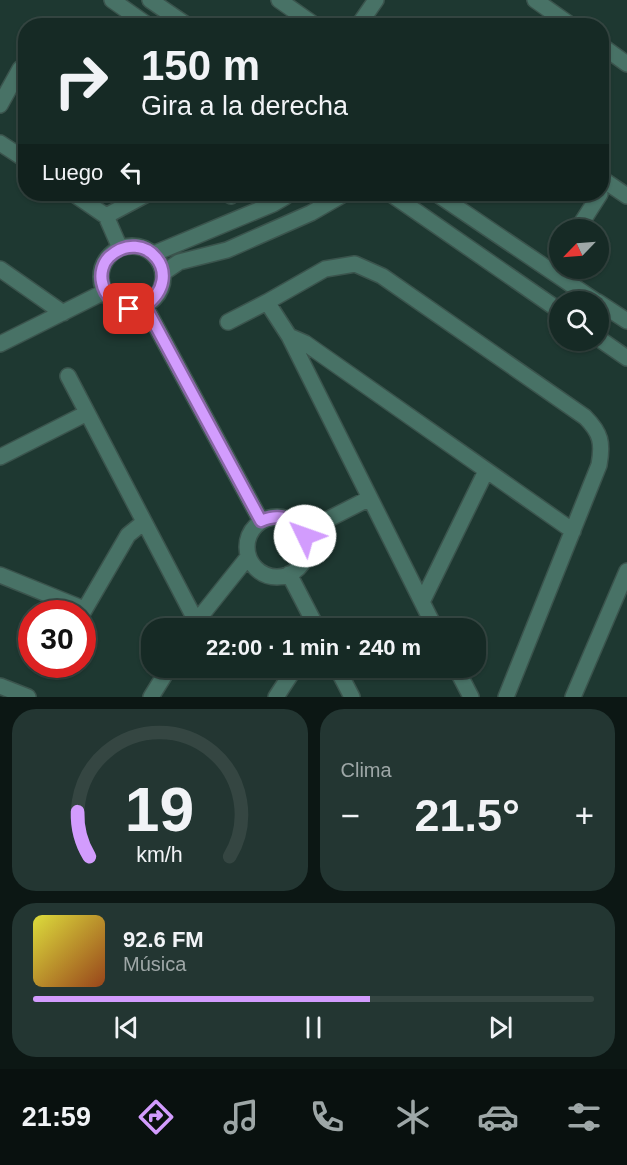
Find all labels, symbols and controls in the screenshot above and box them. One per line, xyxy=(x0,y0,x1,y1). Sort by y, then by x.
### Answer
icon: right xyxy=(42,42,120,120)
text: 150 m xyxy=(141,42,260,89)
text: Gira a la derecha xyxy=(141,91,348,121)
icon: left xyxy=(115,156,148,189)
text: Luego xyxy=(42,160,103,185)
north arrow xyxy=(549,219,609,279)
map controls xyxy=(549,219,609,351)
pin xyxy=(103,283,154,334)
button: search xyxy=(549,291,609,351)
icon: arrive xyxy=(112,292,145,325)
position arrow xyxy=(273,504,337,568)
speed limit sign: 30 xyxy=(18,600,96,678)
text: 22:00 · 1 min · 240 m xyxy=(206,635,421,660)
text: Clima xyxy=(341,759,392,781)
text: 19 xyxy=(125,775,194,844)
text: 21.5° xyxy=(414,790,520,841)
text: − xyxy=(341,797,360,834)
text: + xyxy=(575,797,594,834)
text: km/h xyxy=(137,843,183,867)
text: 92.6 FM xyxy=(123,927,204,952)
text: Música xyxy=(123,953,186,975)
icon: previous xyxy=(110,1011,143,1044)
icon: pause xyxy=(297,1011,330,1044)
icon: next xyxy=(484,1011,517,1044)
icon: directions xyxy=(135,1096,177,1138)
icon: music xyxy=(220,1096,262,1138)
icon: phone xyxy=(306,1096,348,1138)
icon: climate xyxy=(392,1096,434,1138)
icon: car xyxy=(477,1096,519,1138)
icon: filters xyxy=(563,1096,605,1138)
text: 21:59 xyxy=(22,1102,91,1132)

